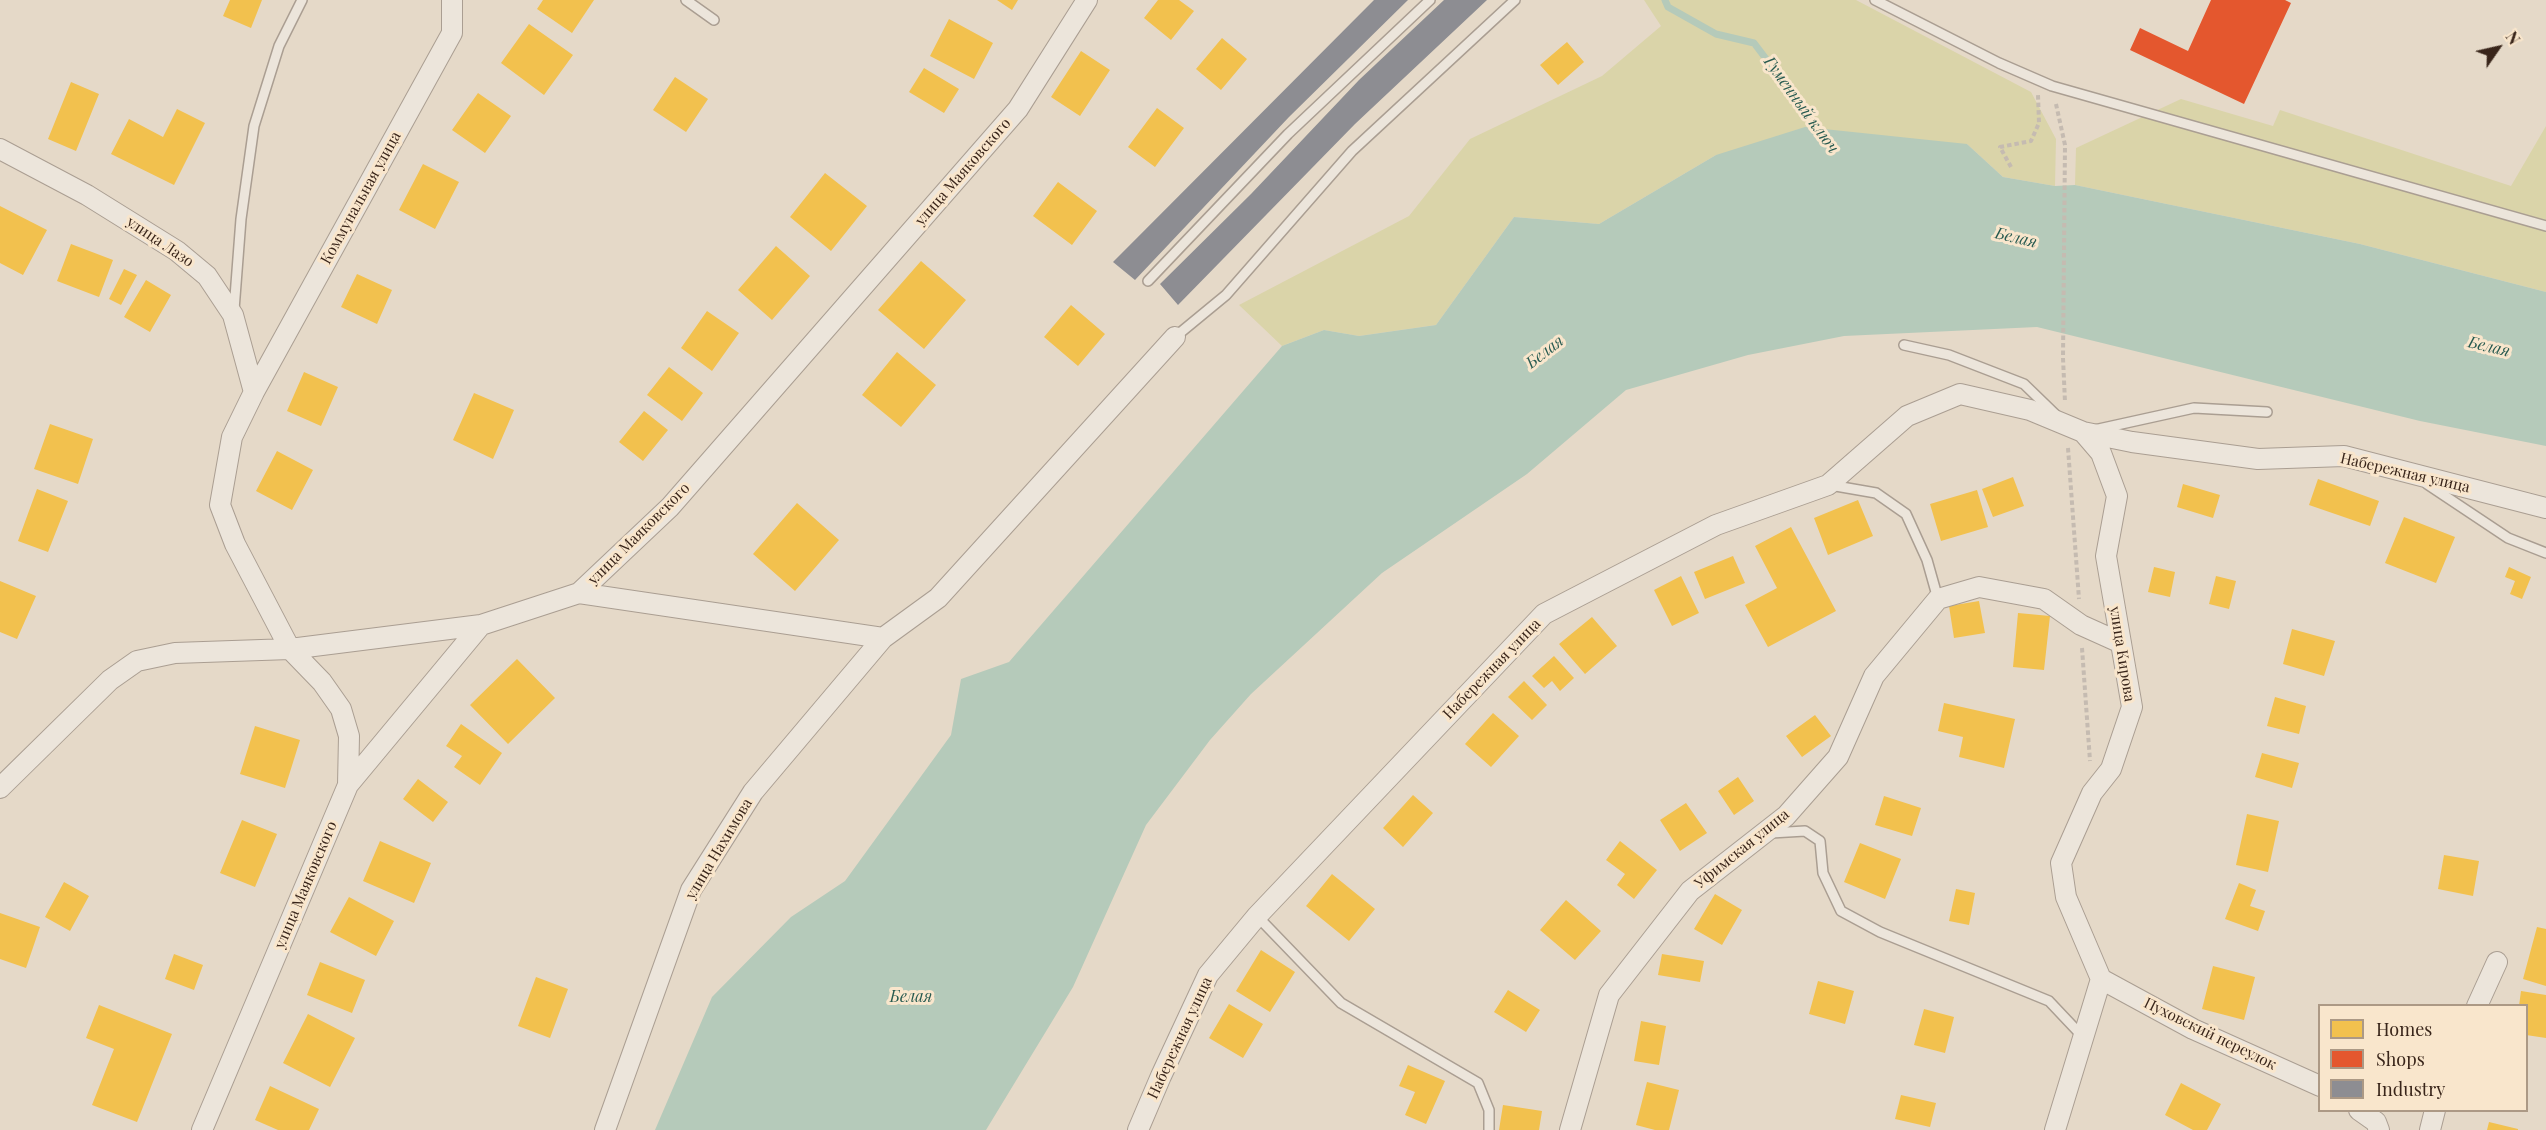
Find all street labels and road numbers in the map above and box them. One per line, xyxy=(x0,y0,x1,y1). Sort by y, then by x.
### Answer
street label: улица Маяковского xyxy=(911,115,1015,229)
street label: Коммунальная улица xyxy=(317,129,405,267)
street label: улица Лазо xyxy=(123,213,197,271)
street label: Набережная улица xyxy=(2338,449,2472,497)
street label: улица Маяковского xyxy=(584,479,694,589)
street label: улица Кирова xyxy=(2106,605,2138,703)
street label: Набережная улица xyxy=(1440,615,1544,723)
street label: улица Нахимова xyxy=(682,795,756,903)
street label: Уфимская улица xyxy=(1691,805,1793,893)
street label: улица Маяковского xyxy=(271,819,341,951)
street label: Набережная улица xyxy=(1144,974,1216,1102)
street label: Пуховский переулок xyxy=(2141,994,2279,1074)

